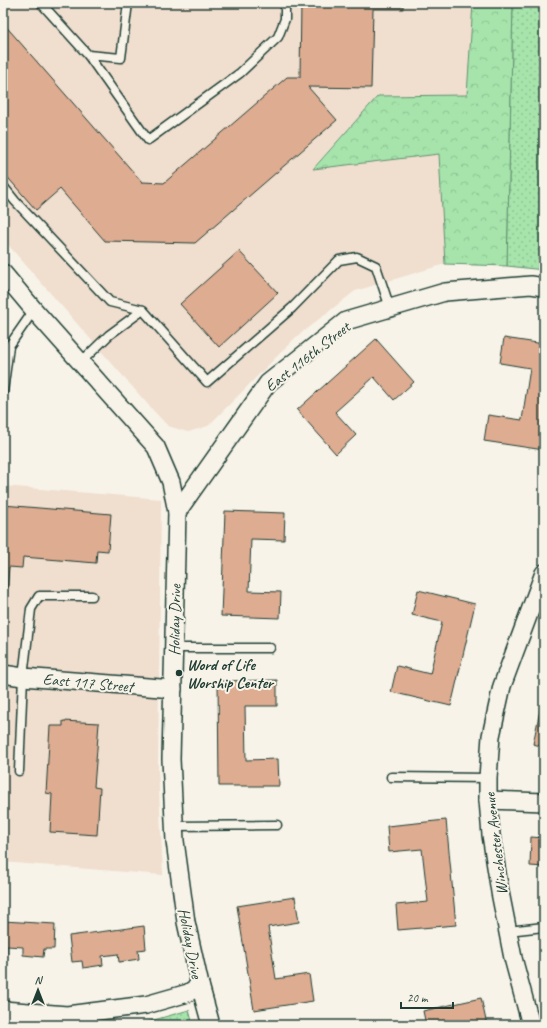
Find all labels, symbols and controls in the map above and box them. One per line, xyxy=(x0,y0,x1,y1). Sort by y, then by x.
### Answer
street label: East 116th Street xyxy=(261,316,356,396)
street label: Holiday Drive xyxy=(164,582,186,656)
place label: Word of Life Worship Center xyxy=(187,655,275,693)
marker: Word of Life Worship Center xyxy=(174,668,184,678)
street label: East 117 Street xyxy=(42,669,137,697)
street label: Winchester Avenue xyxy=(480,790,512,896)
street label: Holiday Drive xyxy=(173,906,207,982)
north arrow xyxy=(18,970,58,1010)
text: N xyxy=(35,973,44,987)
scale bar xyxy=(401,984,453,1010)
text: 20 m xyxy=(407,990,429,1006)

